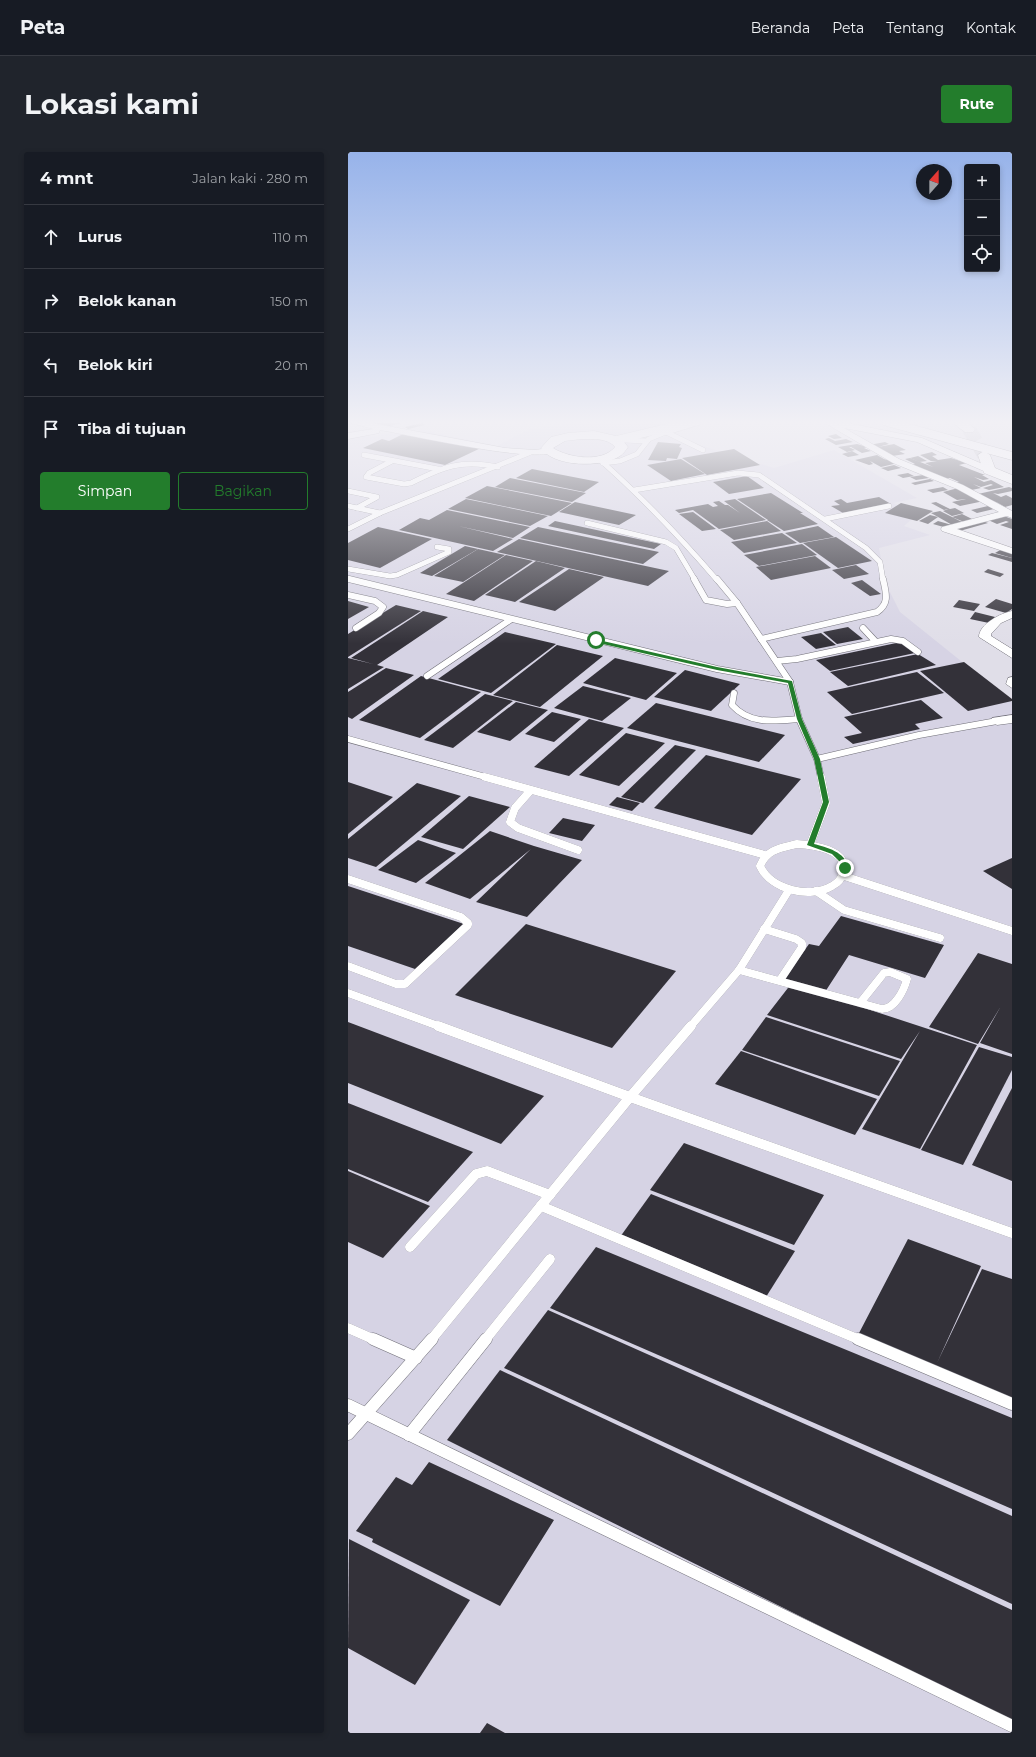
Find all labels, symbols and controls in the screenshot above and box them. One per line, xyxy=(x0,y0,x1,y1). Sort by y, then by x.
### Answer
text: Peta xyxy=(20,16,65,39)
text: Beranda xyxy=(751,19,810,37)
text: Peta xyxy=(832,19,864,37)
text: Tentang xyxy=(886,19,944,37)
text: Kontak xyxy=(966,19,1016,37)
button: Rute xyxy=(941,85,1012,123)
text: Lokasi kami xyxy=(24,87,199,121)
north arrow xyxy=(916,164,952,200)
map controls xyxy=(964,164,1000,272)
button: + xyxy=(964,164,1000,200)
text: 4 mnt xyxy=(40,168,94,188)
text: Jalan kaki · 280 m xyxy=(192,170,308,186)
button: − xyxy=(964,200,1000,236)
icon: ahead xyxy=(40,226,62,248)
text: Lurus xyxy=(78,227,122,246)
text: 110 m xyxy=(273,229,308,245)
button: locate xyxy=(964,236,1000,272)
icon: right xyxy=(40,290,62,312)
text: Belok kanan xyxy=(78,291,176,310)
text: 150 m xyxy=(270,293,308,309)
icon: left xyxy=(40,354,62,376)
text: Belok kiri xyxy=(78,355,153,374)
text: 20 m xyxy=(275,357,308,373)
icon: arrive xyxy=(40,418,62,440)
text: Tiba di tujuan xyxy=(78,419,186,438)
button: Simpan xyxy=(40,472,170,510)
button: Bagikan xyxy=(178,472,308,510)
route start xyxy=(587,631,605,649)
route end xyxy=(836,859,854,877)

